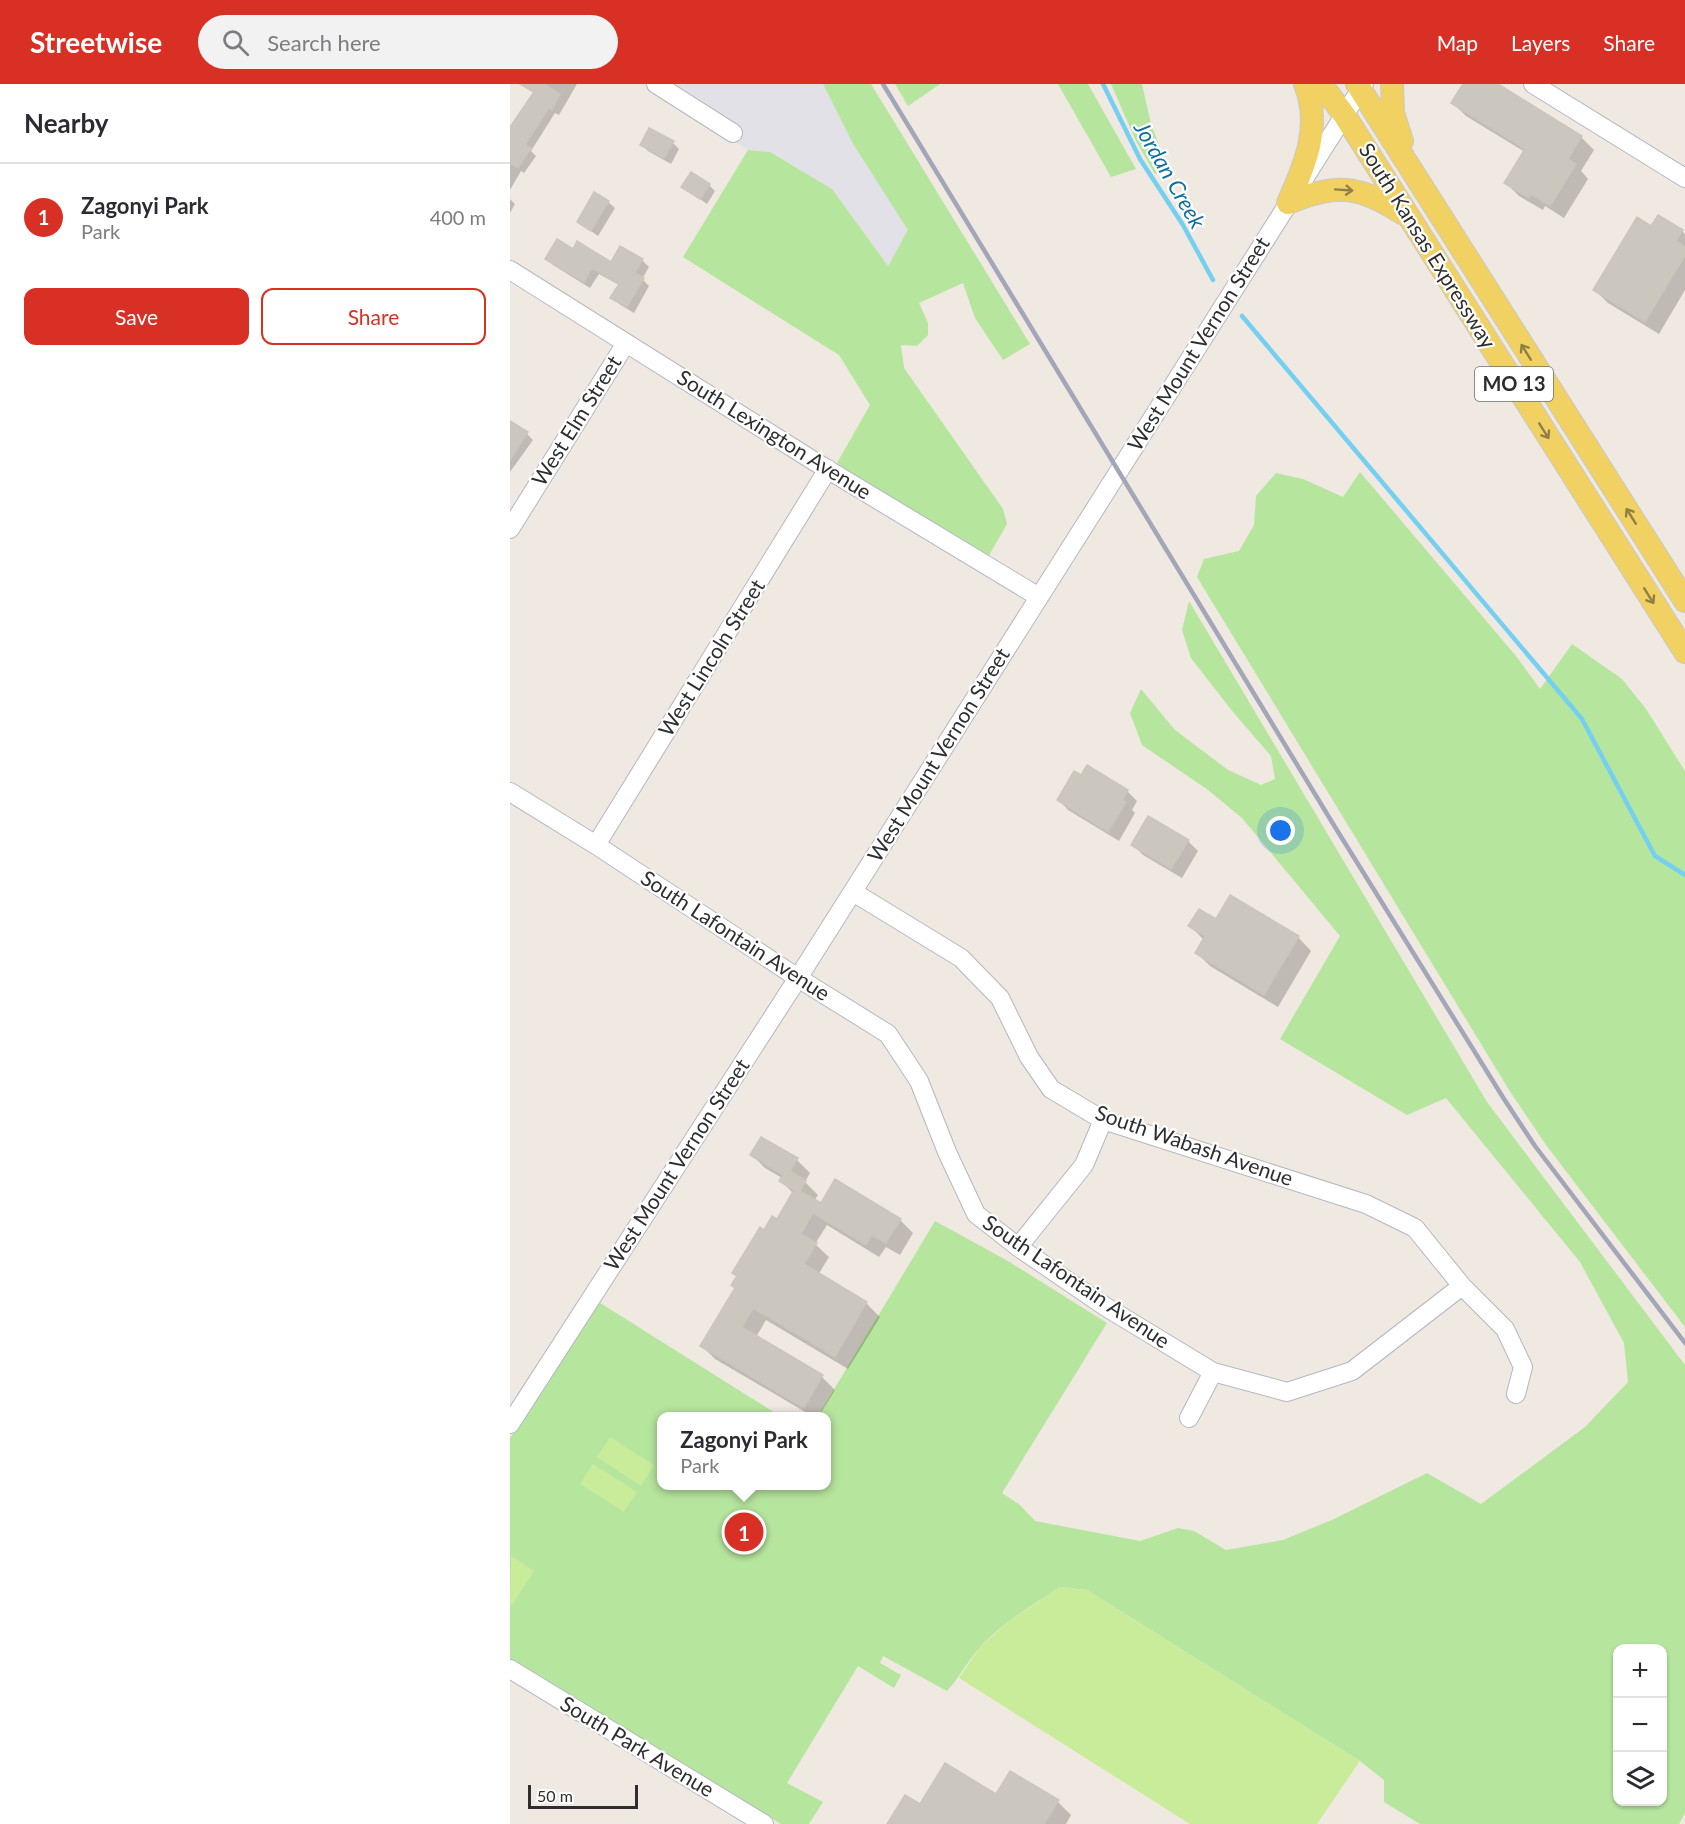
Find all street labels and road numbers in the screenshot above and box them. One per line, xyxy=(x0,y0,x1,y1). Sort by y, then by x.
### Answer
street label: South Kansas Expressway xyxy=(1355,138,1502,353)
street label: West Mount Vernon Street xyxy=(1122,231,1274,455)
street label: West Elm Street xyxy=(526,350,626,490)
street label: South Lexington Avenue xyxy=(673,364,876,504)
road number: MO 13 xyxy=(1475,367,1553,401)
street label: West Lincoln Street xyxy=(652,574,769,740)
street label: West Mount Vernon Street xyxy=(862,642,1014,866)
street label: South Lafontain Avenue xyxy=(637,864,835,1005)
street label: West Mount Vernon Street xyxy=(598,1053,754,1275)
street label: South Wabash Avenue xyxy=(1092,1099,1297,1190)
street label: South Lafontain Avenue xyxy=(979,1209,1175,1353)
street label: South Park Avenue xyxy=(556,1690,719,1801)

